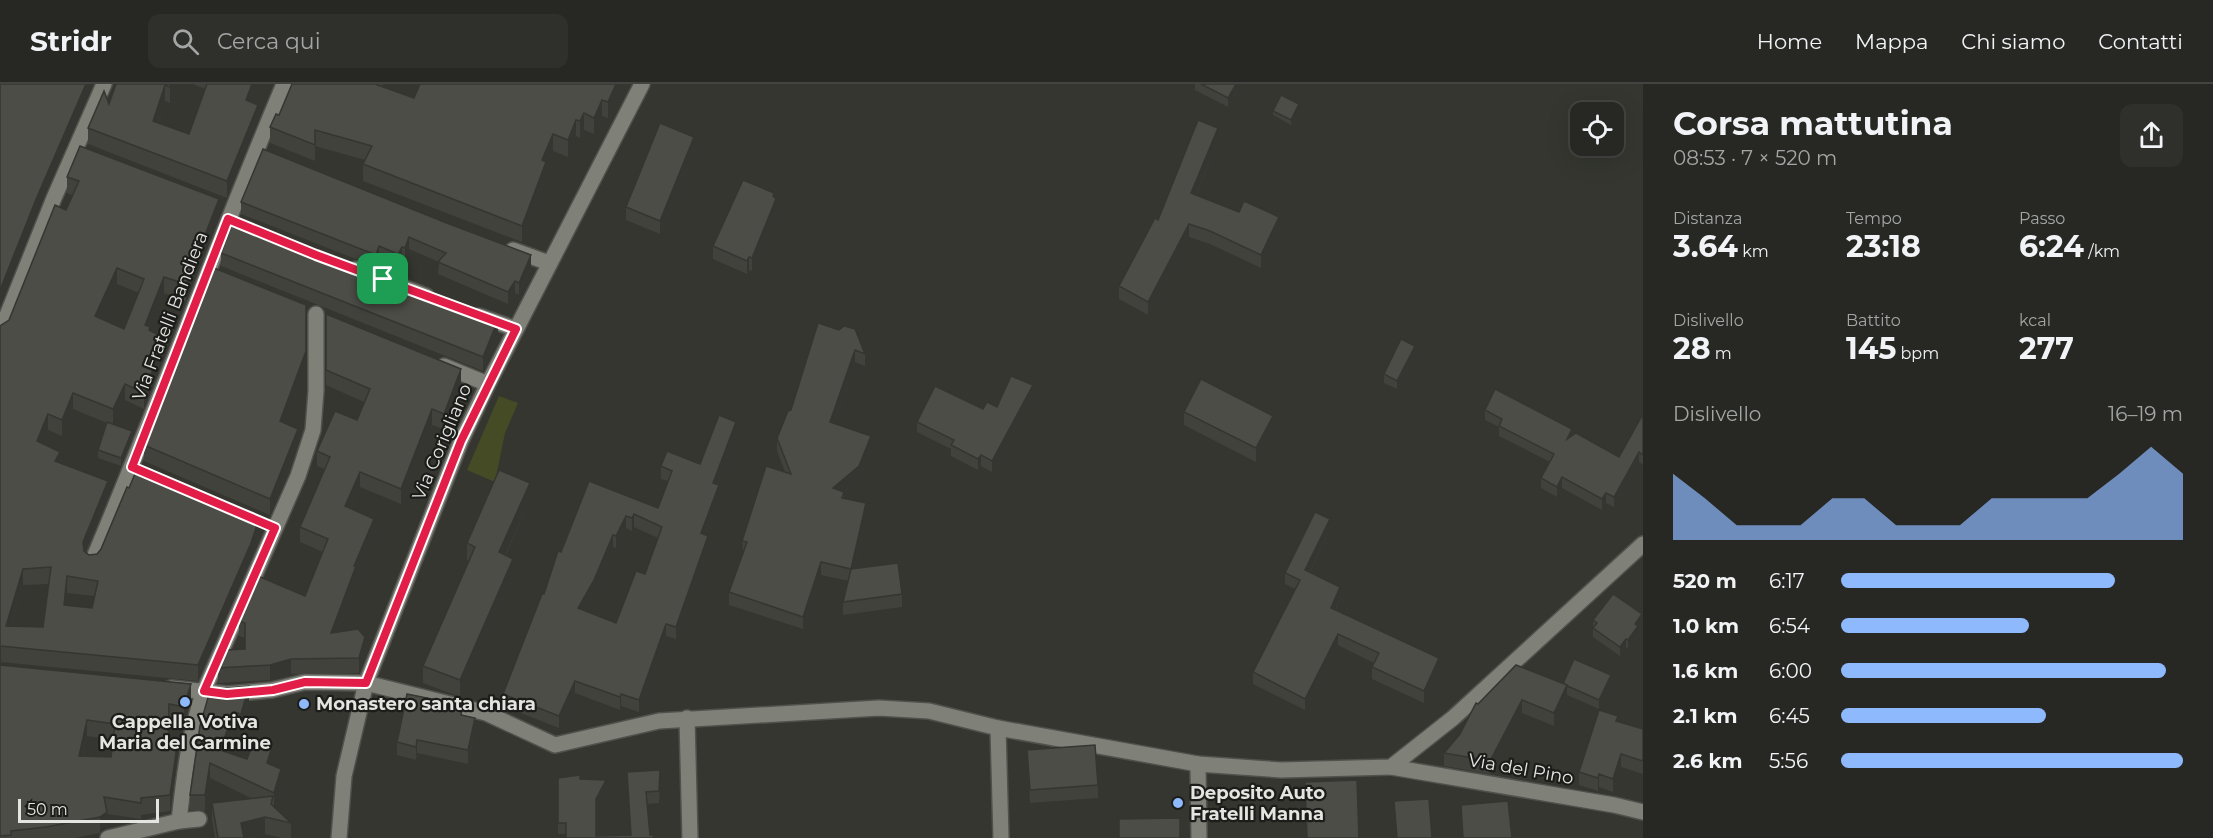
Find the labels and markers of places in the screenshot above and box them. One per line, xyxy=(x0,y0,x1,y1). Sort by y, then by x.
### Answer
pin xyxy=(357,253,408,304)
place label: Monastero santa chiara xyxy=(316,693,536,715)
marker: Cappella Votiva Maria del Carmine xyxy=(178,695,192,709)
marker: Monastero santa chiara xyxy=(297,697,311,711)
place label: Cappella Votiva Maria del Carmine xyxy=(99,711,271,754)
place label: Deposito Auto Fratelli Manna xyxy=(1190,782,1325,825)
marker: Deposito Auto Fratelli Manna xyxy=(1171,796,1185,810)

